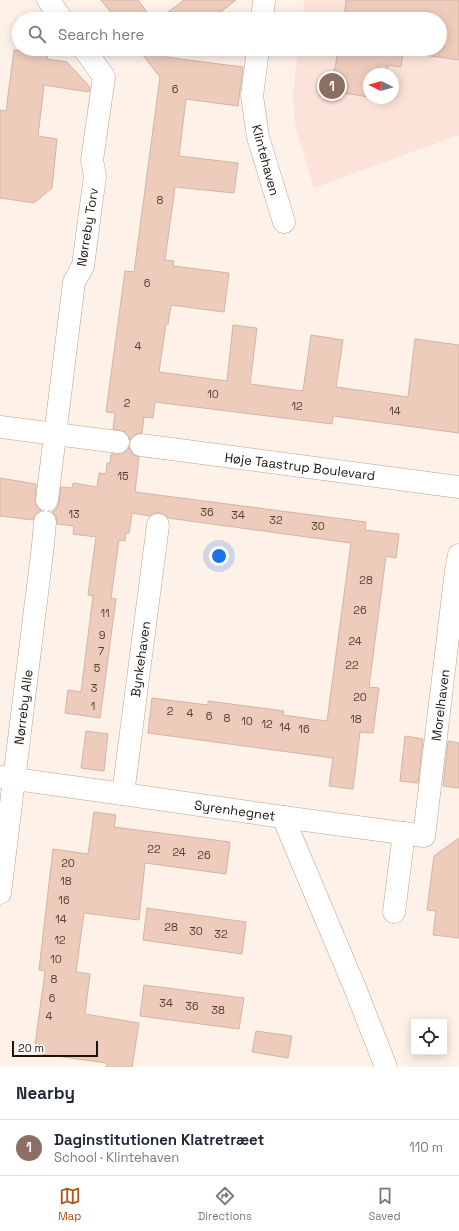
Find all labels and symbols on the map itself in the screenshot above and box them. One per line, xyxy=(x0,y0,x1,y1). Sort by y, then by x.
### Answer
north arrow xyxy=(363,68,399,104)
pin: 1 xyxy=(319,71,345,101)
house number: 6 xyxy=(172,82,179,96)
street label: Klintehaven xyxy=(248,123,283,198)
street label: Nørreby Torv xyxy=(73,186,102,268)
house number: 8 xyxy=(157,193,164,207)
house number: 6 xyxy=(144,276,151,290)
house number: 4 xyxy=(135,339,142,353)
house number: 10 xyxy=(207,387,219,401)
house number: 2 xyxy=(124,396,131,410)
house number: 12 xyxy=(291,399,303,413)
house number: 14 xyxy=(389,404,401,418)
street label: Høje Taastrup Boulevard xyxy=(224,449,376,484)
house number: 15 xyxy=(117,469,129,483)
house number: 36 xyxy=(200,505,214,519)
house number: 13 xyxy=(68,507,80,521)
house number: 34 xyxy=(231,508,245,522)
house number: 32 xyxy=(269,513,283,527)
house number: 30 xyxy=(311,519,325,533)
your location xyxy=(209,546,229,566)
house number: 28 xyxy=(359,573,373,587)
house number: 26 xyxy=(353,603,367,617)
house number: 11 xyxy=(100,606,110,620)
street label: Bynkehaven xyxy=(127,620,154,698)
house number: 9 xyxy=(99,628,106,642)
house number: 24 xyxy=(348,634,362,648)
house number: 7 xyxy=(98,644,104,658)
house number: 22 xyxy=(345,658,359,672)
house number: 5 xyxy=(94,661,101,675)
street label: Nørreby Alle xyxy=(10,668,37,746)
street label: Morelhaven xyxy=(428,668,453,742)
house number: 3 xyxy=(91,681,98,695)
house number: 20 xyxy=(353,690,367,704)
house number: 1 xyxy=(91,699,95,713)
house number: 2 xyxy=(167,704,174,718)
house number: 4 xyxy=(187,706,194,720)
house number: 6 xyxy=(206,709,213,723)
house number: 8 xyxy=(224,711,231,725)
house number: 18 xyxy=(350,712,362,726)
house number: 10 xyxy=(241,714,253,728)
house number: 12 xyxy=(261,717,273,731)
house number: 14 xyxy=(279,720,291,734)
house number: 16 xyxy=(298,722,310,736)
street label: Syrenhegnet xyxy=(193,796,277,825)
house number: 22 xyxy=(147,842,161,856)
house number: 24 xyxy=(172,845,186,859)
house number: 26 xyxy=(197,848,211,862)
house number: 20 xyxy=(61,856,75,870)
house number: 18 xyxy=(60,874,72,888)
house number: 16 xyxy=(58,893,70,907)
house number: 14 xyxy=(55,912,67,926)
house number: 28 xyxy=(164,920,178,934)
house number: 30 xyxy=(189,924,203,938)
house number: 32 xyxy=(214,927,228,941)
house number: 12 xyxy=(54,933,66,947)
house number: 10 xyxy=(50,952,62,966)
house number: 8 xyxy=(51,972,58,986)
house number: 6 xyxy=(49,991,56,1005)
house number: 34 xyxy=(159,996,173,1010)
house number: 36 xyxy=(185,999,199,1013)
house number: 38 xyxy=(211,1003,225,1017)
house number: 4 xyxy=(46,1009,53,1023)
scale bar xyxy=(12,1039,98,1058)

